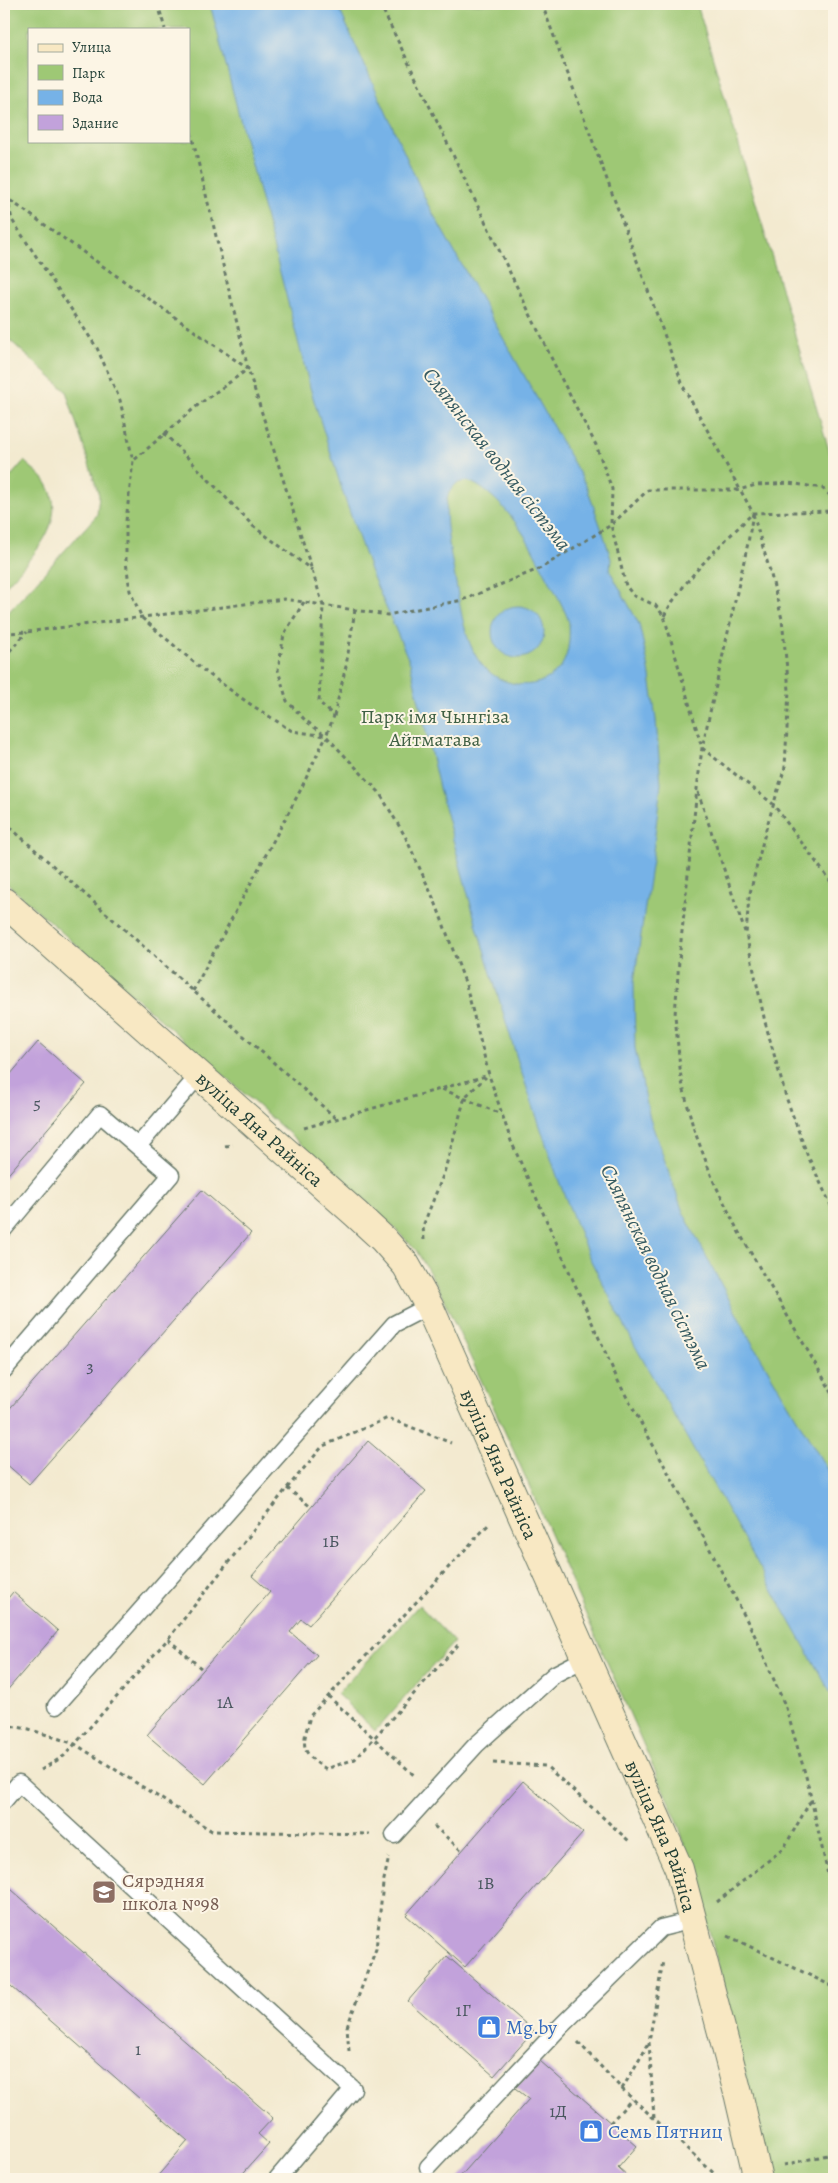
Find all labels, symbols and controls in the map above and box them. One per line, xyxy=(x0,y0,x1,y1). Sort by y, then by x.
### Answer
legend xyxy=(28,28,190,142)
text: Улица xyxy=(72,37,111,57)
text: Парк xyxy=(72,63,105,83)
text: Вода xyxy=(72,87,103,107)
text: Здание xyxy=(72,113,119,133)
water label: Сляпянская водная сістэма xyxy=(417,362,578,557)
park label: Парк імя Чынгіза Айтматава xyxy=(360,703,510,753)
street label: вуліца Яна Райніса xyxy=(190,1065,330,1194)
house number: 5 xyxy=(33,1091,41,1115)
water label: Сляпянская водная сістэма xyxy=(594,1160,718,1375)
house number: 3 xyxy=(86,1354,94,1378)
street label: вуліца Яна Райніса xyxy=(454,1385,544,1545)
house number: 1Б xyxy=(323,1529,339,1553)
house number: 1А xyxy=(217,1690,234,1714)
street label: вуліца Яна Райніса xyxy=(618,1756,703,1916)
place label: Сярэдняя школа №98 xyxy=(122,1867,219,1917)
house number: 1В xyxy=(478,1871,494,1895)
school or university icon: Сярэдняя школа №98 xyxy=(91,1879,117,1905)
house number: 1Г xyxy=(455,1998,471,2022)
shop icon: Mg.by xyxy=(476,2014,502,2040)
place label: Mg.by xyxy=(506,2014,558,2041)
house number: 1 xyxy=(135,2037,141,2061)
house number: 1Д xyxy=(549,2099,567,2123)
shop icon: Семь Пятниц xyxy=(578,2118,604,2144)
place label: Семь Пятниц xyxy=(608,2118,723,2145)

